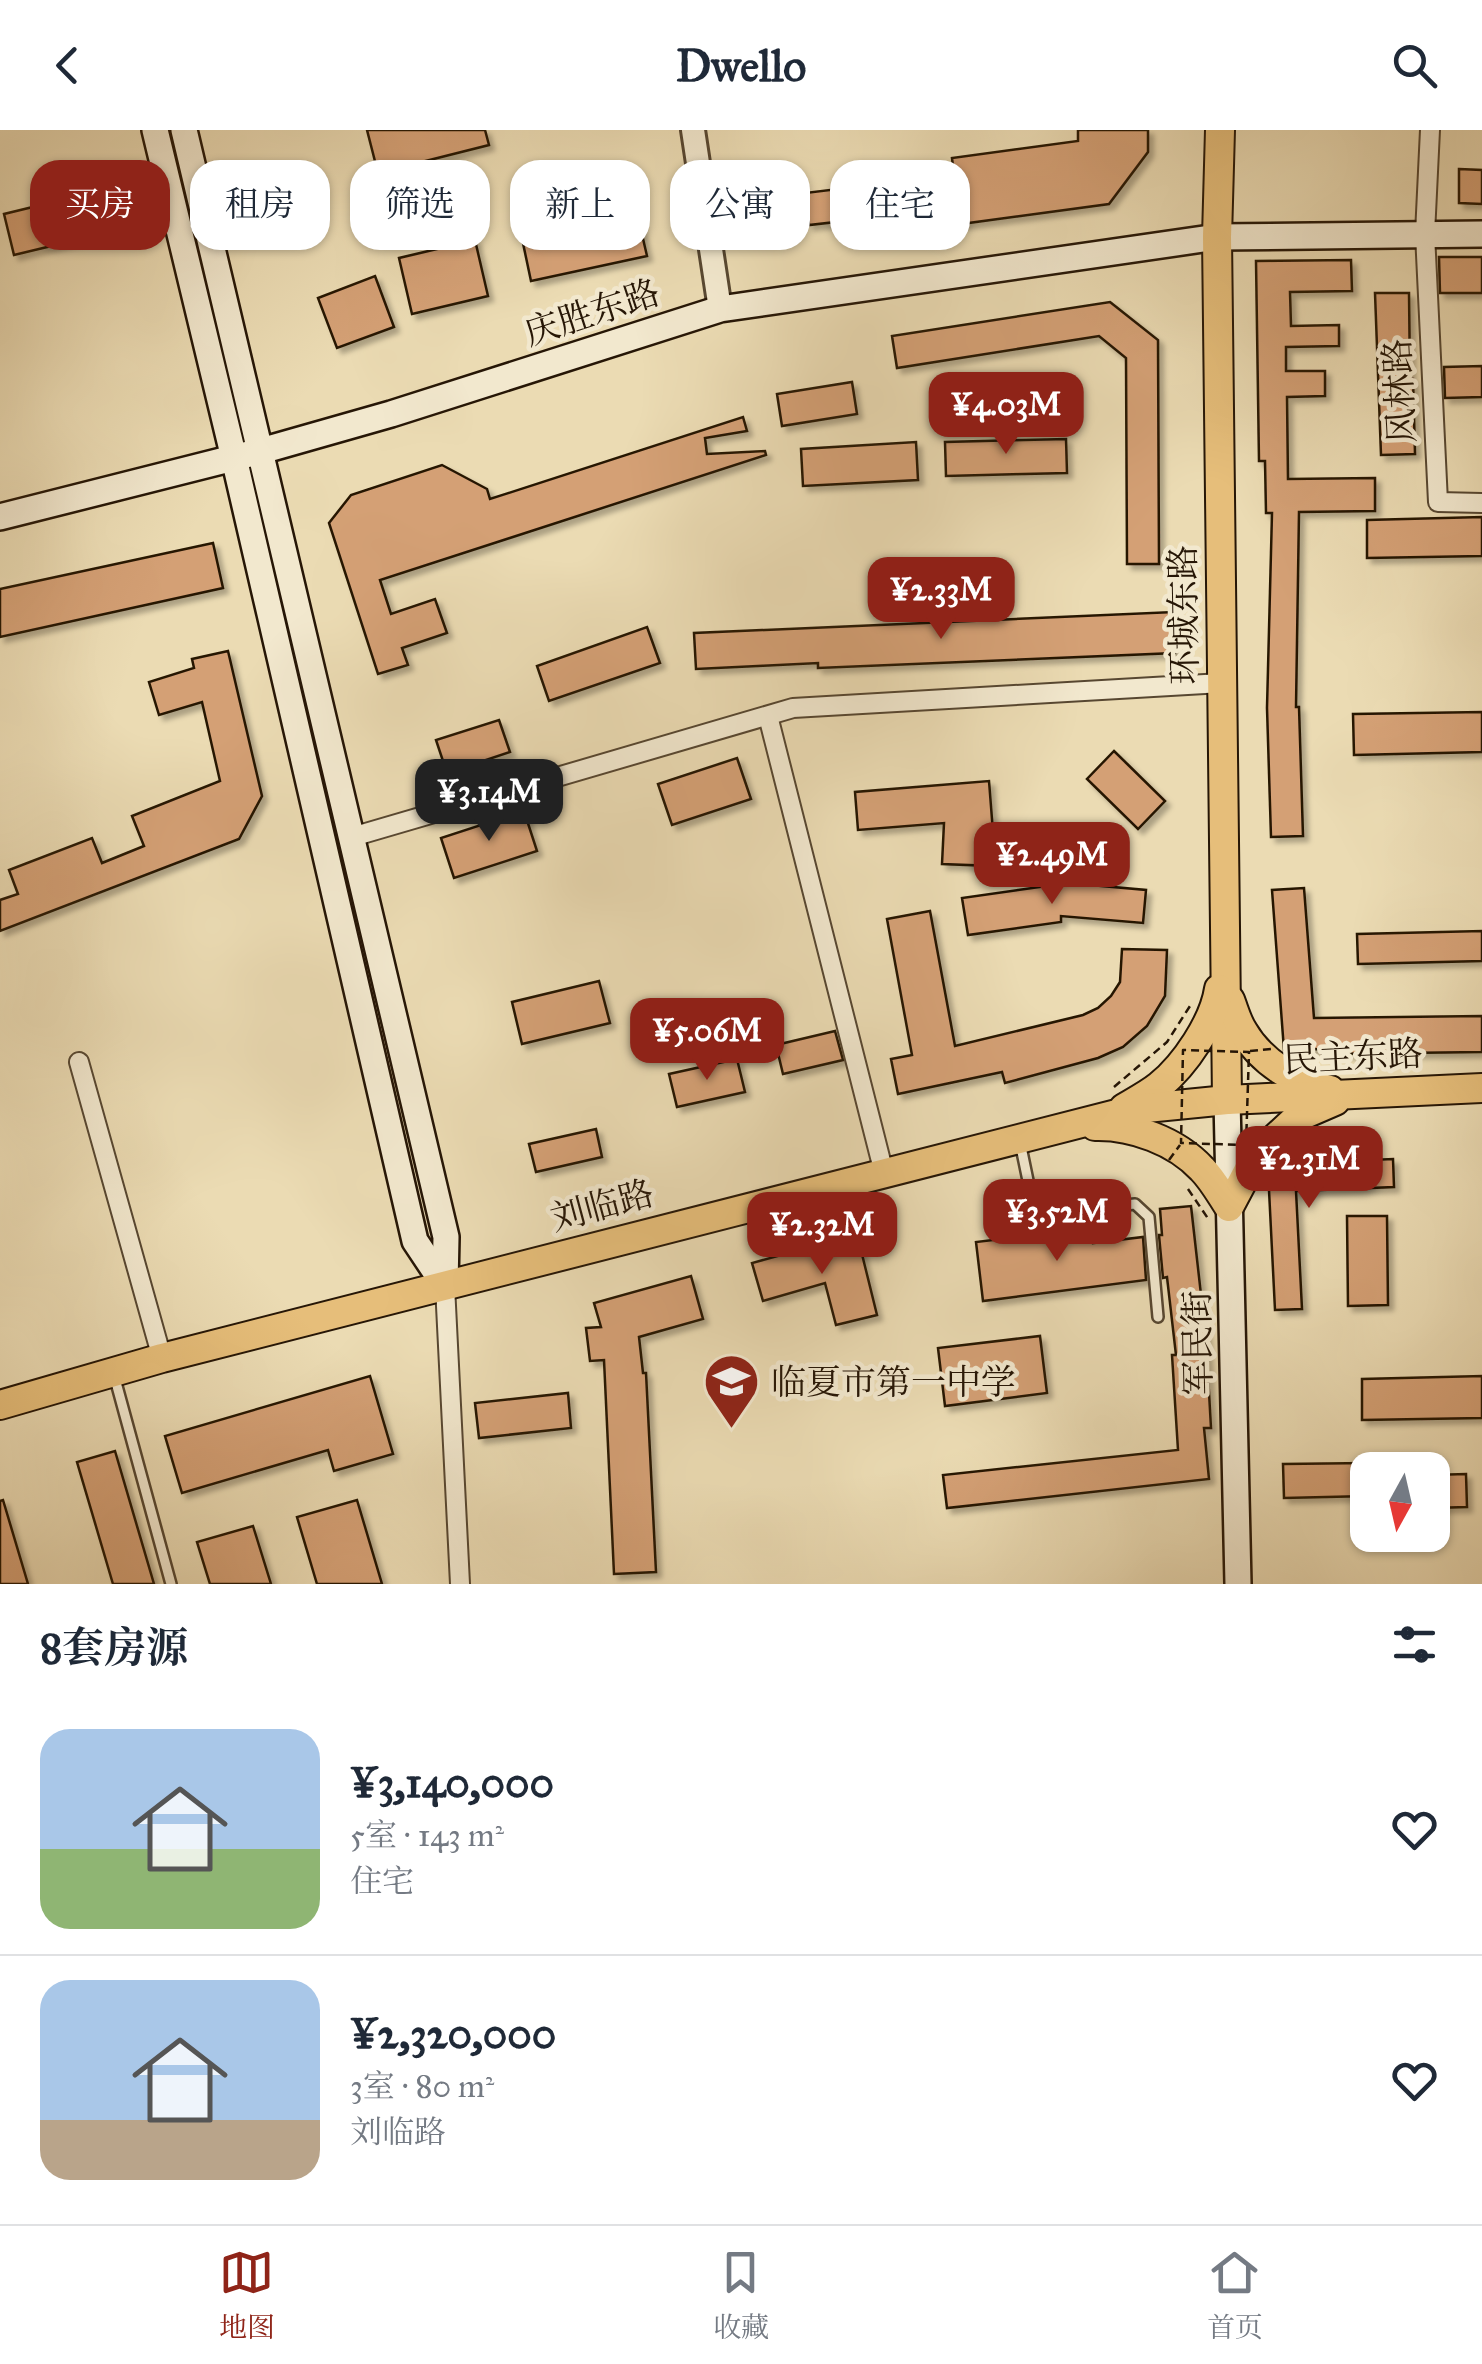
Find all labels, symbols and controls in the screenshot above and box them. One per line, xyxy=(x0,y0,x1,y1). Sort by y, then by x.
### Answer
icon: back xyxy=(40,38,95,93)
text: Dwello xyxy=(676,38,806,93)
icon: search xyxy=(1387,38,1442,93)
chip: 买房 xyxy=(30,160,170,250)
chip: 租房 xyxy=(190,160,330,250)
chip: 筛选 xyxy=(350,160,490,250)
chip: 新上 xyxy=(510,160,650,250)
chip: 公寓 xyxy=(670,160,810,250)
chip: 住宅 xyxy=(830,160,970,250)
street label: 庆胜东路 xyxy=(519,271,665,355)
street label: 风林路 xyxy=(1376,337,1424,445)
pin: ¥4.03M xyxy=(925,372,1087,457)
text: ¥4.03M xyxy=(951,385,1061,424)
street label: 环城东路 xyxy=(1161,545,1207,685)
pin: ¥2.33M xyxy=(860,557,1022,642)
text: ¥2.33M xyxy=(890,570,992,609)
pin: ¥3.14M xyxy=(408,759,570,844)
text: ¥3.14M xyxy=(437,772,541,811)
pin: ¥2.49M xyxy=(971,822,1133,907)
text: ¥2.49M xyxy=(996,835,1108,874)
pin: ¥5.06M xyxy=(626,998,788,1083)
text: ¥5.06M xyxy=(652,1011,762,1050)
street label: 民主东路 xyxy=(1282,1032,1424,1082)
pin: ¥2.31M xyxy=(1228,1126,1390,1211)
text: ¥2.31M xyxy=(1258,1139,1360,1178)
street label: 刘临路 xyxy=(546,1172,658,1240)
pin: ¥3.52M xyxy=(976,1179,1138,1264)
pin: ¥2.32M xyxy=(741,1192,903,1277)
text: ¥3.52M xyxy=(1005,1192,1109,1231)
text: ¥2.32M xyxy=(769,1205,875,1244)
street label: 军民街 xyxy=(1176,1290,1220,1396)
school or university icon: 临夏市第一中学 xyxy=(702,1352,762,1431)
place label: 临夏市第一中学 xyxy=(771,1361,1016,1404)
north arrow xyxy=(1350,1452,1450,1552)
map controls xyxy=(1350,1452,1450,1552)
icon: filters xyxy=(1387,1617,1442,1672)
text: 8套房源 xyxy=(40,1622,188,1674)
text: ¥3,140,000 xyxy=(350,1757,554,1809)
icon: home xyxy=(120,1769,240,1889)
icon: heart xyxy=(1387,1802,1442,1857)
text: 5室 · 143 m² xyxy=(350,1816,504,1855)
text: 住宅 xyxy=(350,1862,414,1901)
text: ¥2,320,000 xyxy=(350,2008,556,2060)
icon: home xyxy=(120,2020,240,2140)
icon: heart xyxy=(1387,2053,1442,2108)
text: 3室 · 80 m² xyxy=(350,2067,494,2106)
text: 刘临路 xyxy=(350,2113,446,2152)
tab: 地图 xyxy=(219,2245,275,2345)
tab: 收藏 xyxy=(713,2245,769,2345)
tab: 首页 xyxy=(1207,2245,1263,2345)

